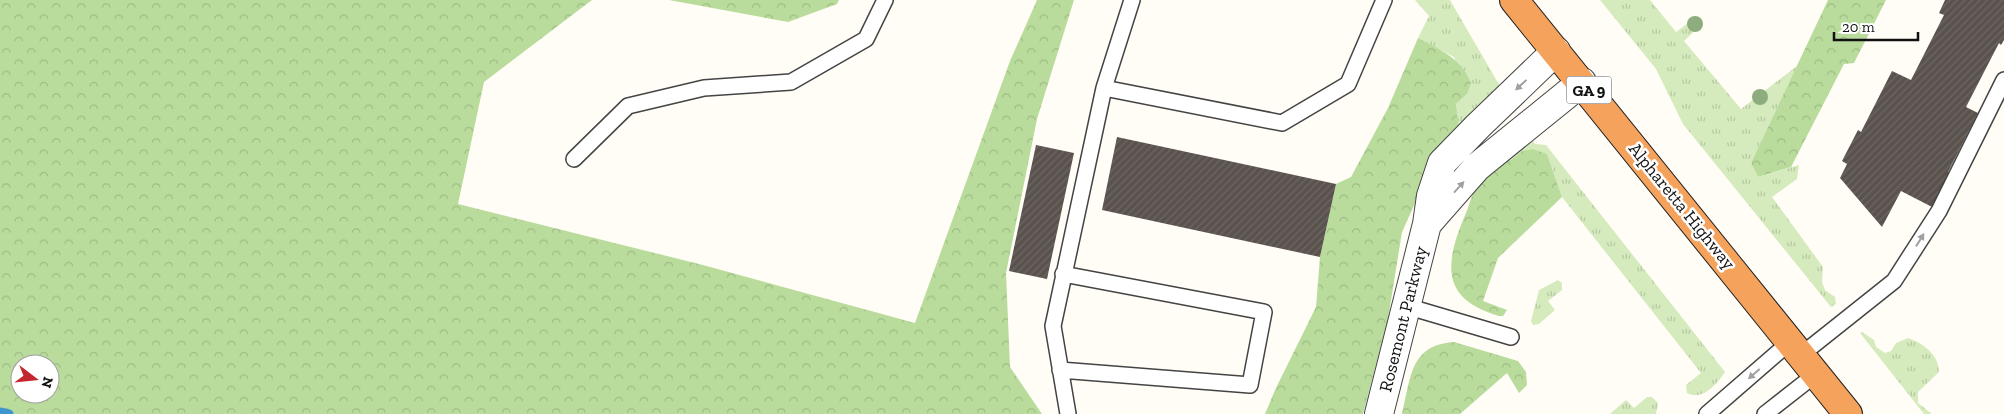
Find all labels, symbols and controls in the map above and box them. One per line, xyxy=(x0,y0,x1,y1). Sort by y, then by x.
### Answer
scale bar xyxy=(1834,10,1918,42)
text: 20 m xyxy=(1842,18,1875,36)
road number: GA 9 xyxy=(1566,76,1612,104)
one-way arrow xyxy=(1515,79,1527,91)
street label: Alpharetta Highway xyxy=(1624,138,1740,274)
one-way arrow xyxy=(1454,181,1465,194)
one-way arrow xyxy=(1916,234,1925,247)
street label: Rosemont Parkway xyxy=(1374,243,1432,394)
north arrow xyxy=(10,354,60,404)
one-way arrow xyxy=(1747,369,1760,380)
text: N xyxy=(37,375,57,390)

